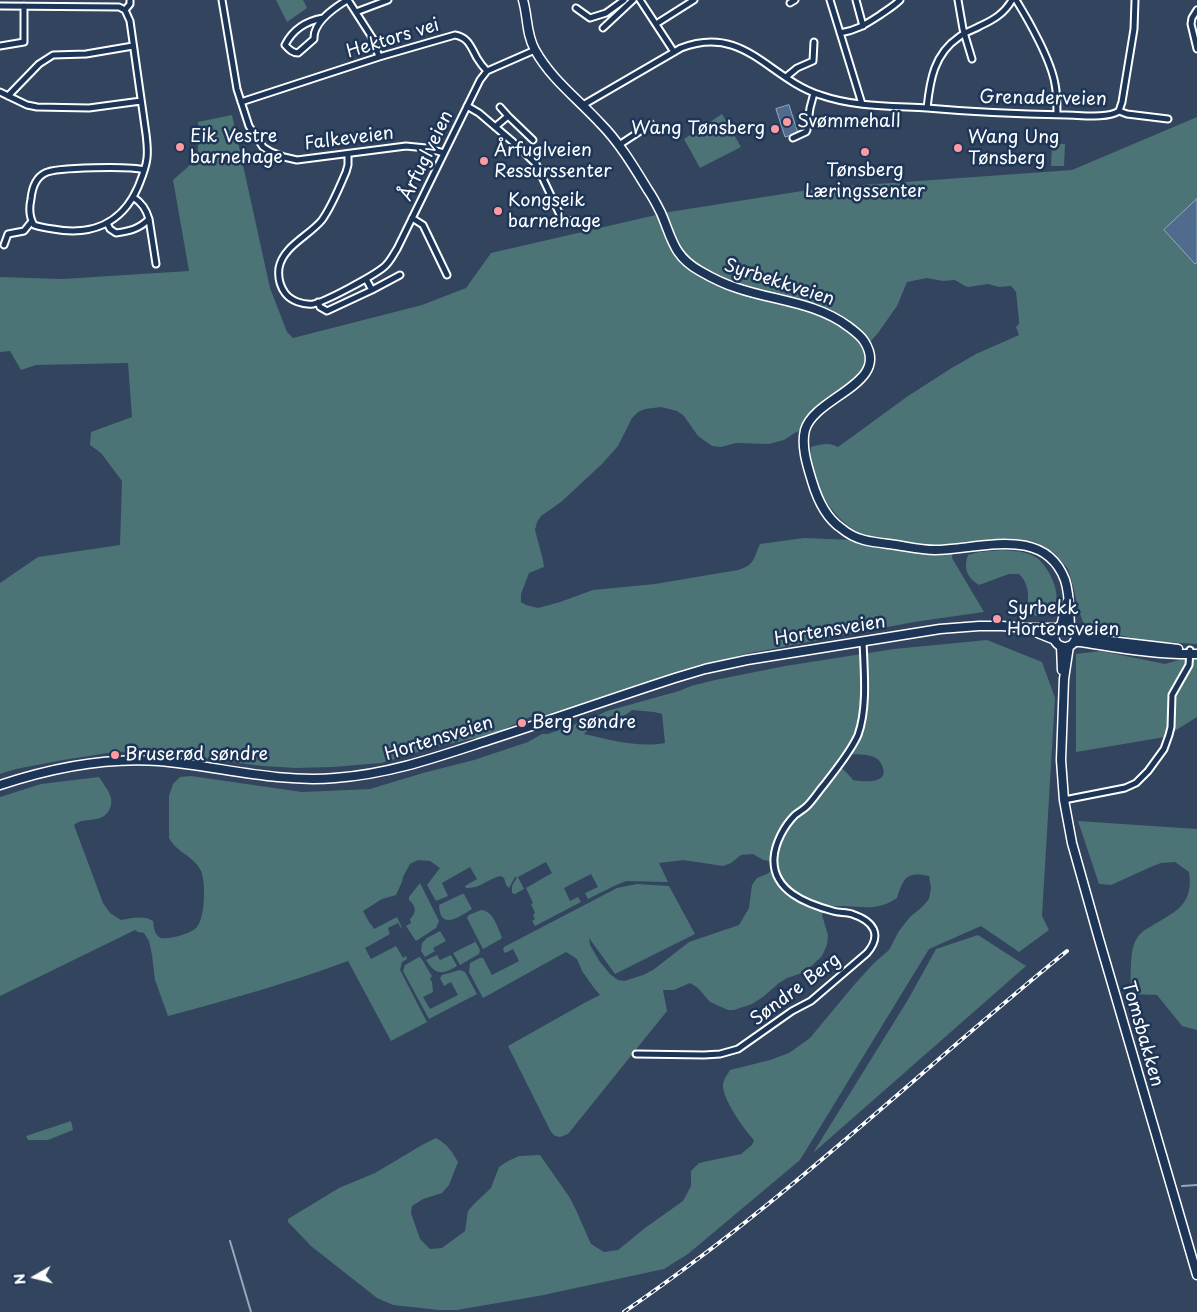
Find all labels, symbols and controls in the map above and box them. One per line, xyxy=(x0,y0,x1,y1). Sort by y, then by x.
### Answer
street label: Hektors vei xyxy=(344,15,442,63)
street label: Grenaderveien xyxy=(979,87,1107,111)
street label: Årfuglveien xyxy=(396,107,458,205)
place label: Svømmehall xyxy=(797,111,900,133)
marker: Svømmehall xyxy=(781,116,793,128)
place label: Wang Tønsberg xyxy=(631,118,765,140)
street label: Falkeveien xyxy=(303,123,395,155)
marker: Wang Tønsberg xyxy=(769,123,781,135)
place label: Eik Vestre barnehage xyxy=(190,126,283,168)
place label: Wang Ung Tønsberg xyxy=(968,127,1059,170)
place label: Årfuglveien Ressurssenter xyxy=(494,140,612,182)
marker: Eik Vestre barnehage xyxy=(174,141,186,153)
marker: Wang Ung Tønsberg xyxy=(952,142,964,154)
marker: Tønsberg Læringssenter xyxy=(859,146,871,158)
marker: Årfuglveien Ressurssenter xyxy=(478,155,490,167)
place label: Tønsberg Læringssenter xyxy=(805,160,925,202)
place label: Kongseik barnehage xyxy=(508,190,601,232)
marker: Kongseik barnehage xyxy=(492,205,504,217)
street label: Syrbekkveien xyxy=(721,255,837,311)
place label: Syrbekk Hortensveien xyxy=(1007,598,1119,640)
street label: Hortensveien xyxy=(773,612,887,650)
marker: Syrbekk Hortensveien xyxy=(991,613,1003,625)
street label: Hortensveien xyxy=(382,712,496,766)
place label: Berg søndre xyxy=(532,712,636,734)
marker: Berg søndre xyxy=(516,717,528,729)
place label: Bruserød søndre xyxy=(125,744,268,766)
marker: Bruserød søndre xyxy=(109,749,121,761)
street label: Søndre Berg xyxy=(747,949,845,1031)
street label: Tomsbakken xyxy=(1117,979,1167,1089)
north arrow xyxy=(10,1252,60,1302)
text: N xyxy=(8,1272,31,1286)

